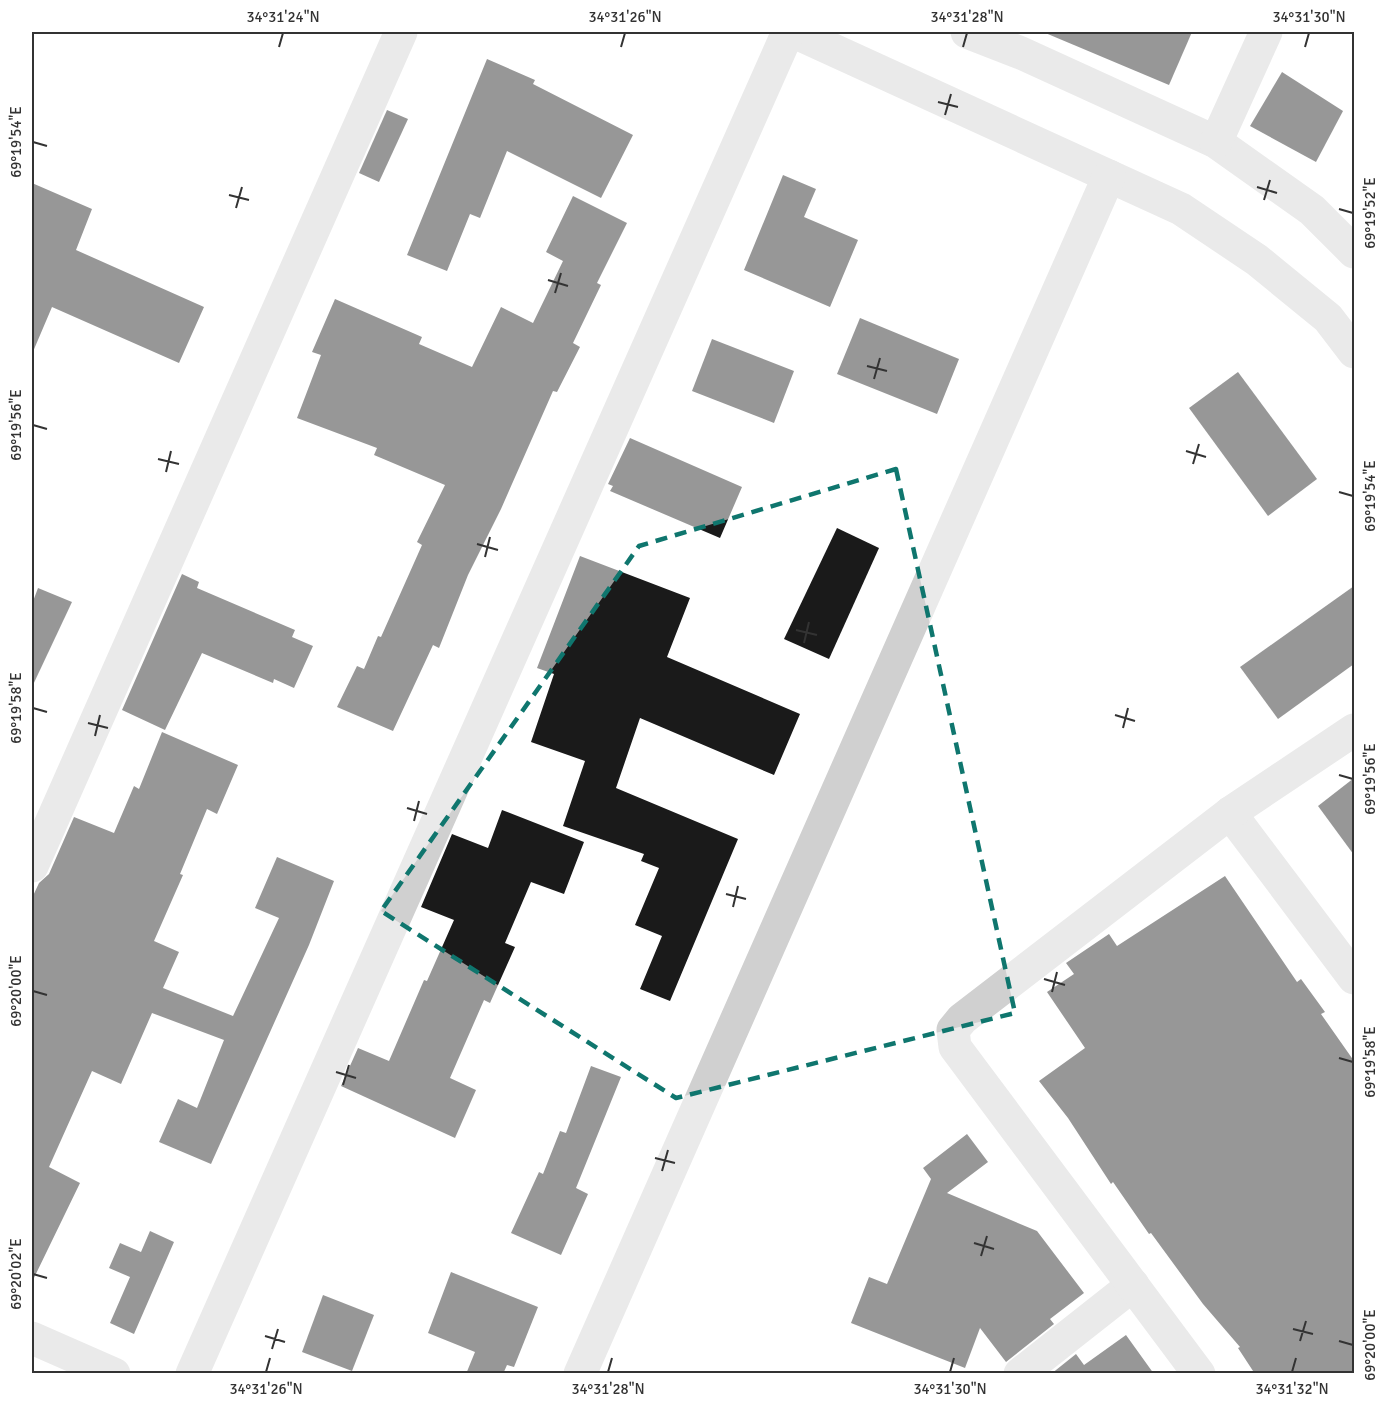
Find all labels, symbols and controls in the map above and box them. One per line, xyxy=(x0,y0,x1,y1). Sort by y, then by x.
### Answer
text: 34°31'24"N xyxy=(246,8,320,26)
text: 34°31'26"N xyxy=(588,8,662,26)
text: 34°31'28"N xyxy=(930,8,1004,26)
text: 34°31'30"N xyxy=(1272,8,1346,26)
text: 69°19'54"E xyxy=(7,106,25,178)
text: 69°19'52"E xyxy=(1361,177,1379,249)
text: 69°19'56"E xyxy=(7,389,25,461)
text: 69°19'54"E xyxy=(1361,460,1379,532)
text: 69°19'58"E xyxy=(7,672,25,744)
text: 69°19'56"E xyxy=(1361,743,1379,815)
text: 69°20'00"E xyxy=(7,955,25,1027)
text: 69°19'58"E xyxy=(1361,1026,1379,1098)
text: 69°20'02"E xyxy=(7,1238,25,1310)
text: 69°20'00"E xyxy=(1361,1309,1379,1381)
text: 34°31'26"N xyxy=(229,1380,303,1398)
text: 34°31'28"N xyxy=(571,1380,645,1398)
text: 34°31'30"N xyxy=(913,1380,987,1398)
text: 34°31'32"N xyxy=(1255,1380,1329,1398)

